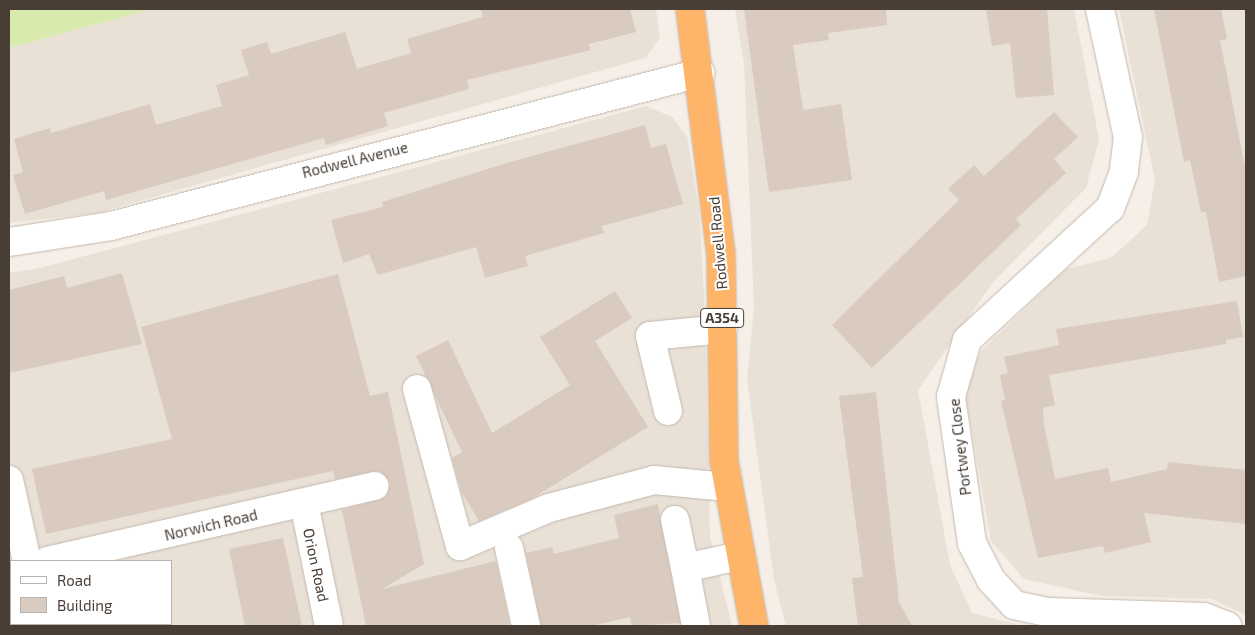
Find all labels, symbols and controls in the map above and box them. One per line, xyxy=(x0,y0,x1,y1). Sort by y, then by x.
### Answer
street label: Rodwell Avenue xyxy=(300,138,410,182)
street label: Rodwell Road xyxy=(705,196,731,290)
road number: A354 xyxy=(700,306,744,330)
street label: Portwey Close xyxy=(945,397,975,497)
street label: Norwich Road xyxy=(163,506,259,544)
street label: Orion Road xyxy=(299,527,333,603)
legend xyxy=(10,560,172,625)
text: Road xyxy=(57,571,92,589)
text: Building xyxy=(57,596,112,614)

